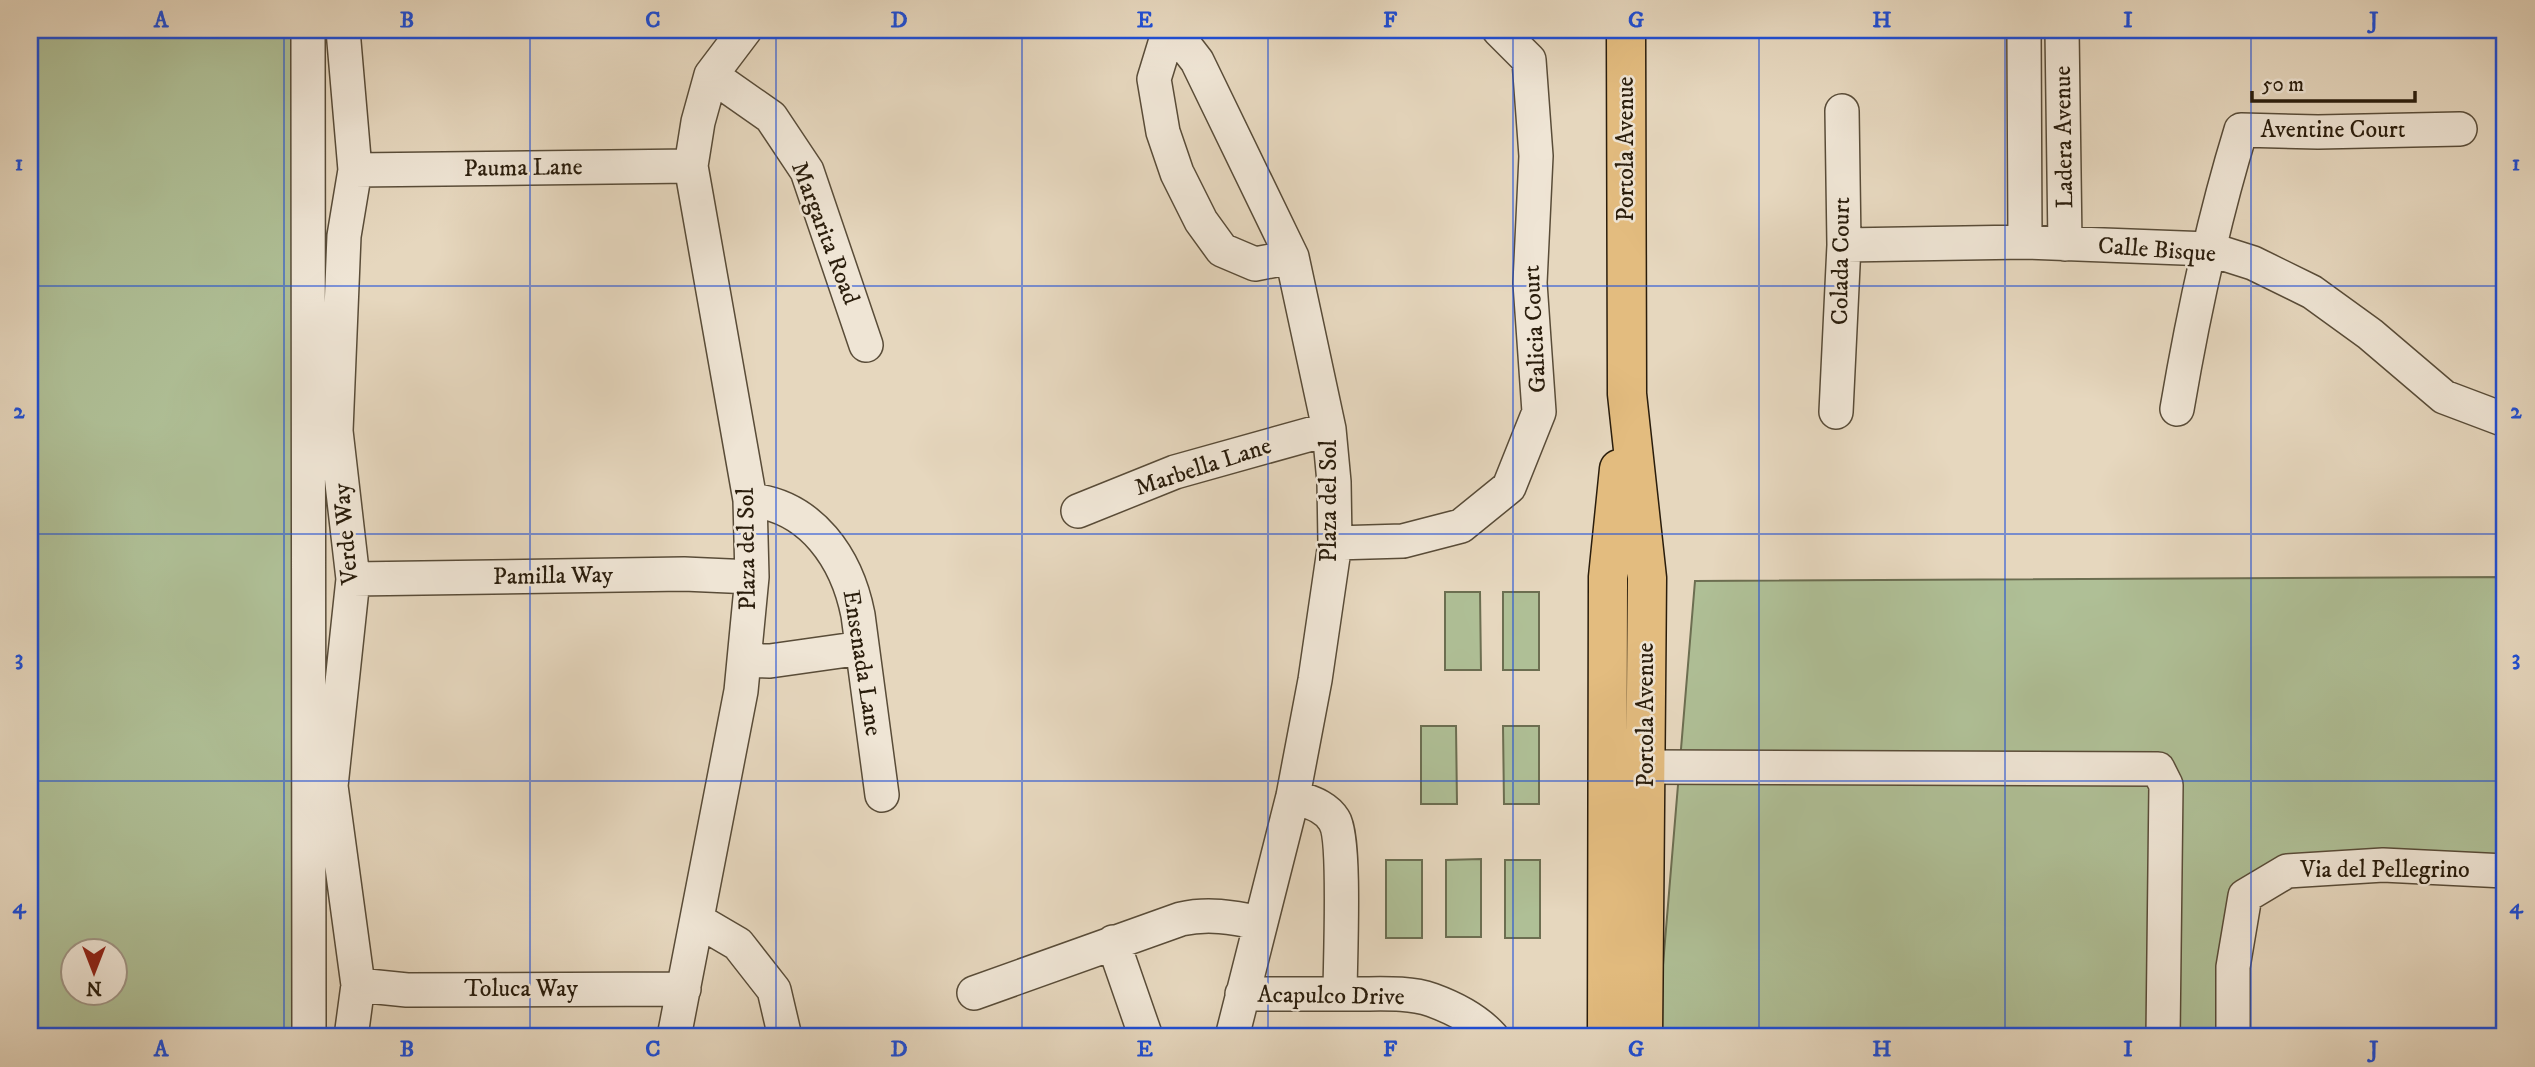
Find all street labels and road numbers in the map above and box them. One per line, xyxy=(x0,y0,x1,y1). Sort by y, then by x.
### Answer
street label: Ladera Avenue xyxy=(2048,65,2080,209)
street label: Portola Avenue xyxy=(1611,76,1641,222)
street label: Aventine Court xyxy=(2261,115,2406,145)
street label: Pauma Lane xyxy=(463,152,583,184)
street label: Margarita Road xyxy=(784,157,866,309)
street label: Colada Court xyxy=(1825,196,1857,325)
street label: Calle Bisque xyxy=(2097,231,2217,269)
street label: Galicia Court xyxy=(1517,264,1553,394)
street label: Marbella Lane xyxy=(1131,431,1275,503)
street label: Plaza del Sol xyxy=(1314,439,1344,562)
street label: Verde Way xyxy=(327,481,365,587)
street label: Plaza del Sol xyxy=(731,487,763,611)
street label: Pamilla Way xyxy=(493,560,614,592)
street label: Ensenada Lane xyxy=(836,588,888,738)
street label: Portola Avenue xyxy=(1631,642,1661,788)
street label: Via del Pellegrino xyxy=(2299,855,2470,885)
street label: Toluca Way xyxy=(464,974,578,1004)
street label: Acapulco Drive xyxy=(1257,980,1405,1012)

